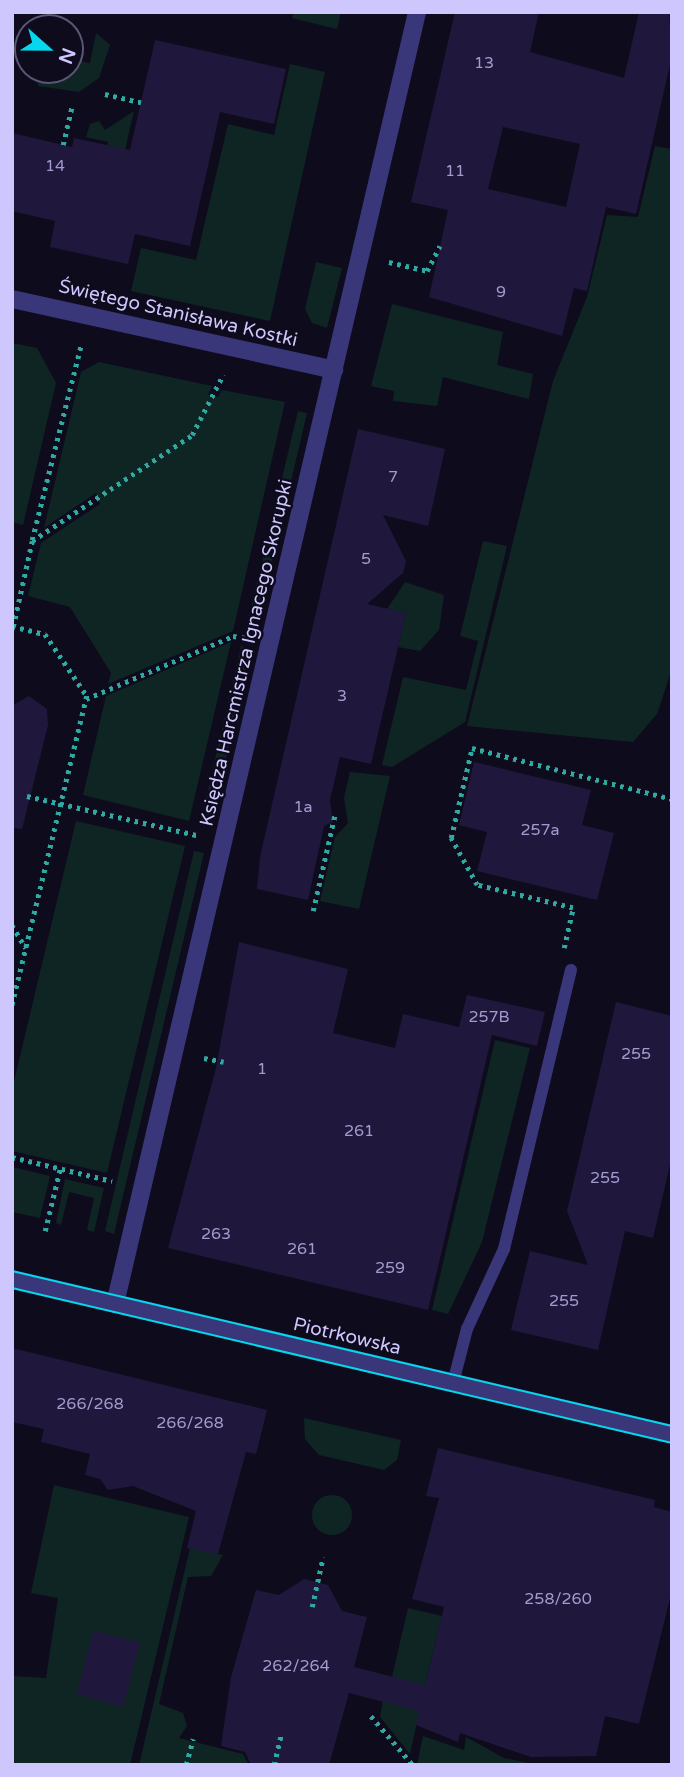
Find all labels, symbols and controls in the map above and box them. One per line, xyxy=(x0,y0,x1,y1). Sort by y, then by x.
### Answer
north arrow xyxy=(14,14,84,84)
text: N xyxy=(54,45,80,67)
house number: 13 xyxy=(474,53,494,73)
house number: 14 xyxy=(45,156,65,176)
house number: 11 xyxy=(445,161,465,181)
street label: Świętego Stanisława Kostki xyxy=(56,275,300,353)
house number: 9 xyxy=(496,282,506,302)
house number: 7 xyxy=(388,467,398,487)
street label: Księdza Harcmistrza Ignacego Skorupki xyxy=(196,477,298,829)
house number: 5 xyxy=(361,549,371,569)
house number: 3 xyxy=(337,686,347,706)
house number: 1a xyxy=(293,797,313,817)
house number: 257a xyxy=(520,820,560,840)
house number: 257B xyxy=(468,1007,510,1027)
house number: 255 xyxy=(621,1044,651,1064)
house number: 1 xyxy=(257,1059,267,1079)
house number: 261 xyxy=(344,1121,374,1141)
house number: 255 xyxy=(590,1168,620,1188)
house number: 263 xyxy=(201,1224,231,1244)
house number: 261 xyxy=(287,1239,317,1259)
house number: 259 xyxy=(375,1258,405,1278)
house number: 255 xyxy=(549,1291,579,1311)
street label: Piotrkowska xyxy=(291,1314,403,1360)
house number: 266/268 xyxy=(56,1394,124,1414)
house number: 266/268 xyxy=(156,1413,224,1433)
house number: 258/260 xyxy=(524,1589,592,1609)
house number: 262/264 xyxy=(262,1656,330,1676)

